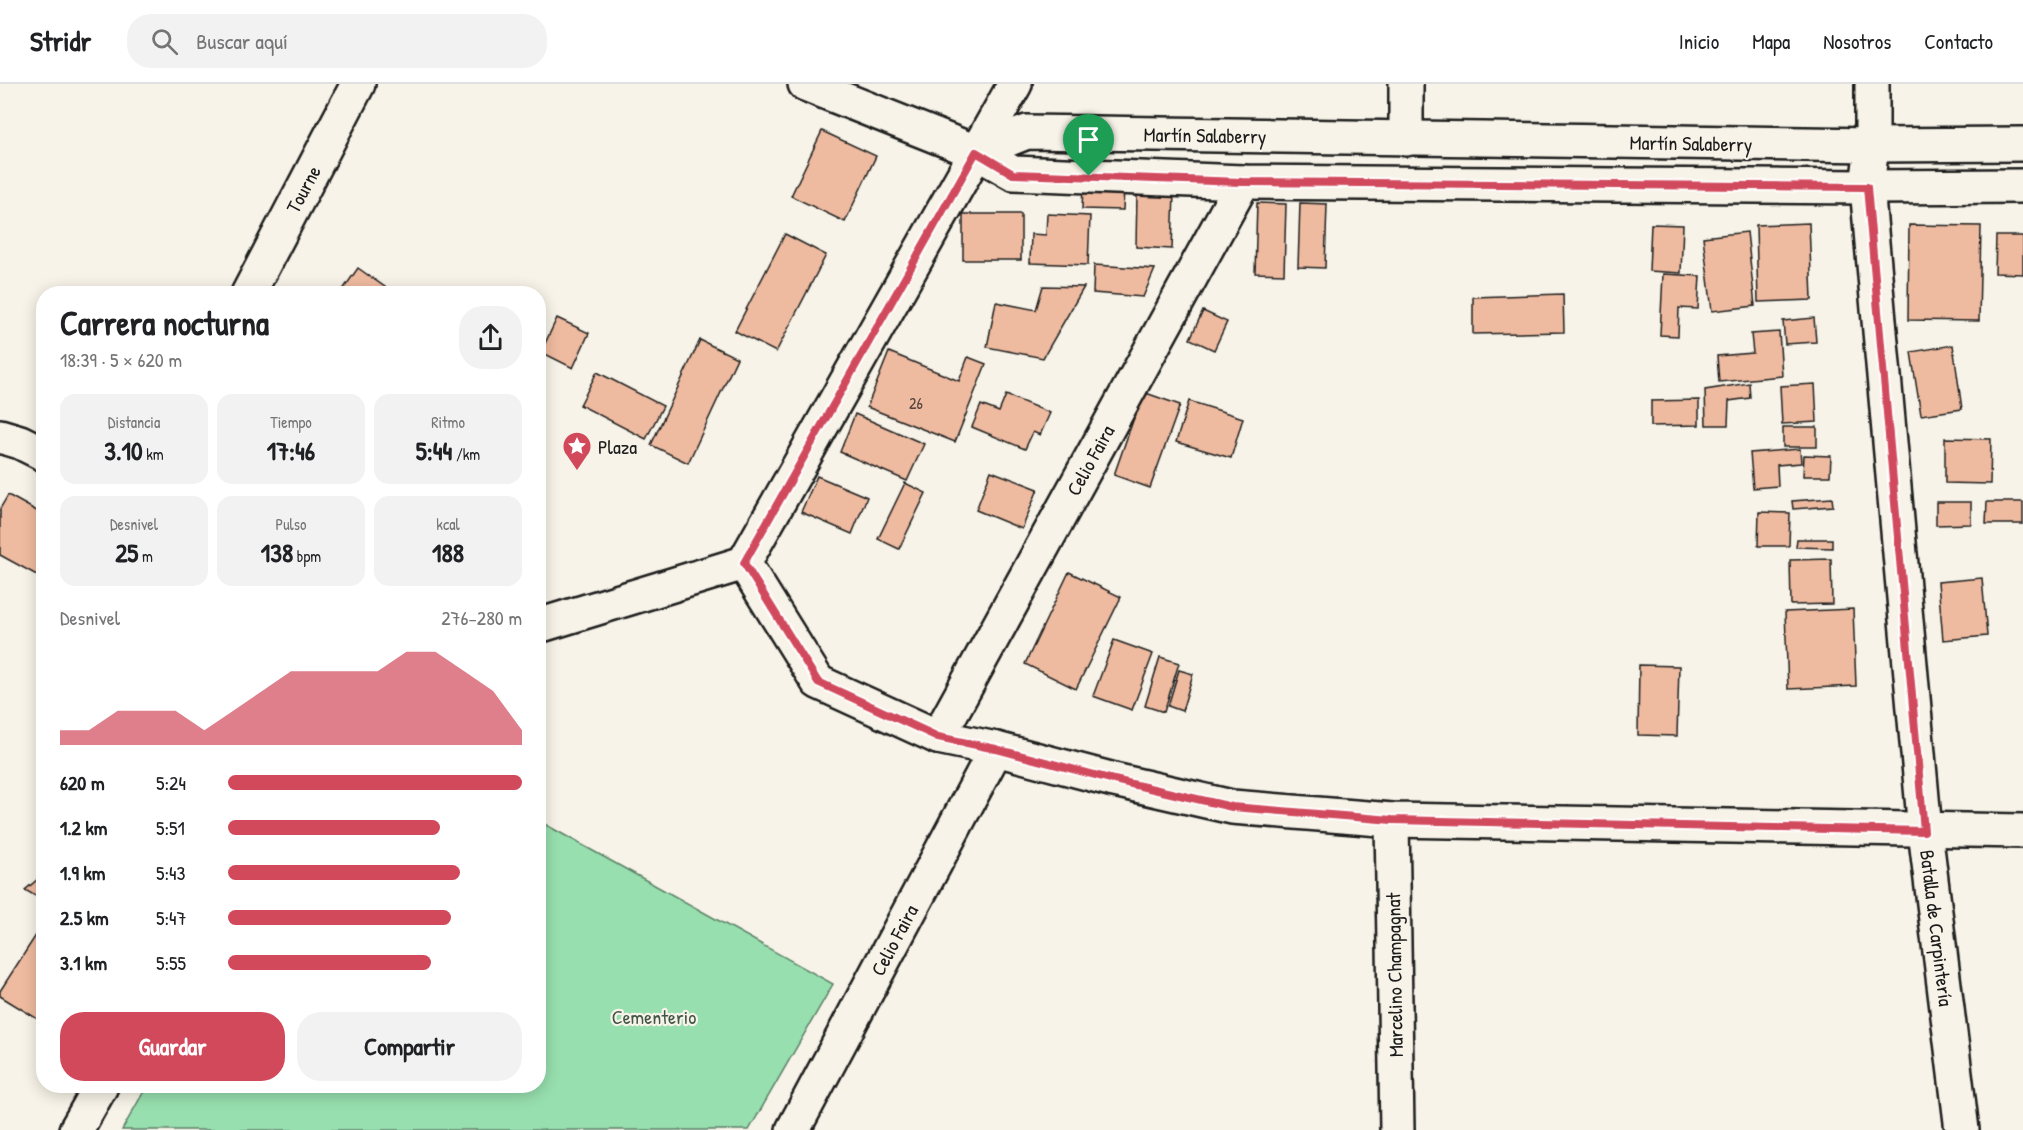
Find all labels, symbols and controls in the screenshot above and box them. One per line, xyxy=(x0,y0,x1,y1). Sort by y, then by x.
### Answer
search box xyxy=(127,14,547,68)
text: Stridr xyxy=(30,22,91,60)
icon: search xyxy=(148,25,181,58)
text: Buscar aquí xyxy=(196,26,288,56)
text: Inicio xyxy=(1679,27,1719,56)
text: Mapa xyxy=(1752,27,1790,56)
text: Nosotros xyxy=(1823,27,1891,56)
text: Contacto xyxy=(1924,27,1993,56)
pin xyxy=(1063,114,1114,176)
street label: Martín Salaberry xyxy=(1143,120,1267,150)
icon: arrive xyxy=(1072,123,1105,156)
street label: Martín Salaberry xyxy=(1629,128,1753,158)
street label: Tourne xyxy=(279,161,327,217)
text: Carrera nocturna xyxy=(60,301,269,345)
button: share xyxy=(459,306,522,369)
text: 18:39 · 5 × 620 m xyxy=(60,346,182,373)
house number: 26 xyxy=(909,392,923,414)
text: Distancia xyxy=(108,411,160,433)
text: Tiempo xyxy=(270,411,312,433)
text: Ritmo xyxy=(431,411,465,433)
street label: Celio Faira xyxy=(1060,420,1120,500)
place icon: Plaza xyxy=(561,430,593,472)
text: 3.10 xyxy=(104,433,143,468)
text: 17:46 xyxy=(267,433,315,468)
text: 5:44 xyxy=(416,433,452,468)
place label: Plaza xyxy=(598,433,637,460)
text: km xyxy=(143,443,164,465)
text: /km xyxy=(452,443,480,465)
text: Desnivel xyxy=(110,513,158,535)
text: Pulso xyxy=(276,513,306,535)
text: kcal xyxy=(436,513,460,535)
text: 25 xyxy=(115,535,138,570)
text: 138 xyxy=(261,535,293,570)
text: 188 xyxy=(432,535,464,570)
text: m xyxy=(138,545,153,567)
text: bpm xyxy=(293,545,321,567)
text: Desnivel xyxy=(60,604,120,631)
text: 276–280 m xyxy=(441,604,522,631)
text: 620 m xyxy=(60,769,105,796)
text: 5:24 xyxy=(156,769,186,796)
text: 1.2 km xyxy=(60,814,107,841)
text: 5:51 xyxy=(156,814,185,841)
street label: Batalla de Carpintería xyxy=(1914,848,1960,1008)
text: 1.9 km xyxy=(60,859,105,886)
text: 5:43 xyxy=(156,859,186,886)
street label: Marcelino Champagnat xyxy=(1379,891,1409,1057)
street label: Celio Faira xyxy=(864,900,924,980)
text: 2.5 km xyxy=(60,904,109,931)
text: 5:47 xyxy=(156,904,187,931)
text: 3.1 km xyxy=(60,949,107,976)
text: 5:55 xyxy=(156,949,186,976)
park label: Cementerio xyxy=(612,1003,696,1030)
button: Guardar xyxy=(60,1012,285,1081)
button: Compartir xyxy=(297,1012,522,1081)

